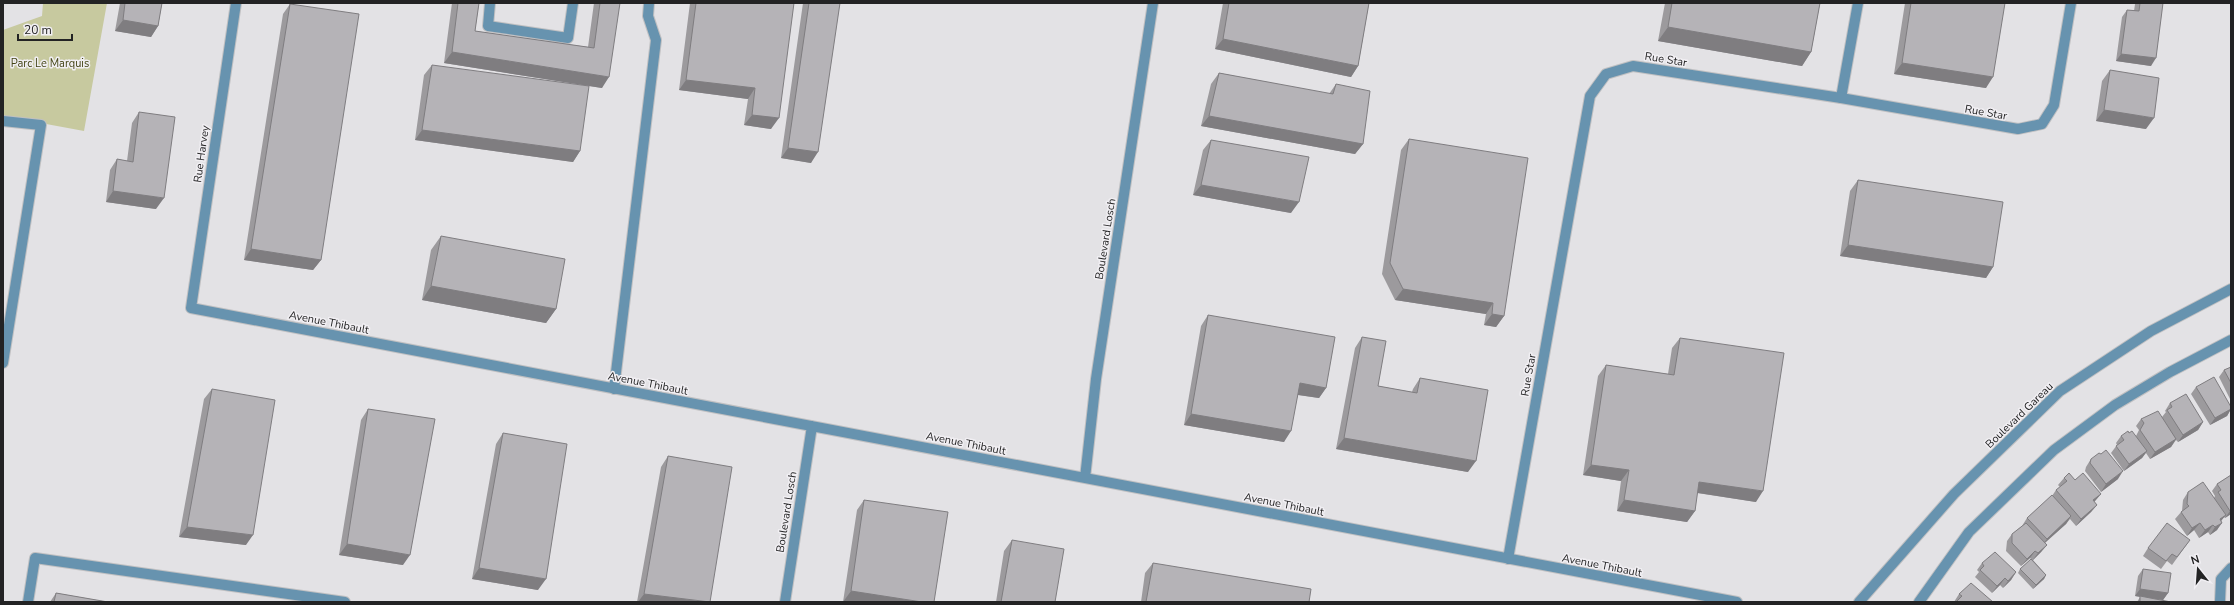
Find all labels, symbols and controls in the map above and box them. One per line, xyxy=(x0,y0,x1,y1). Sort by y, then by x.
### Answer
scale bar xyxy=(18,16,72,42)
text: 20 m xyxy=(24,22,52,38)
street label: Rue Star xyxy=(1644,49,1688,70)
park label: Parc Le Marquis xyxy=(11,56,89,71)
street label: Rue Star xyxy=(1964,101,2008,124)
street label: Rue Harvey xyxy=(190,124,213,184)
street label: Boulevard Losch xyxy=(1092,197,1119,281)
street label: Avenue Thibault xyxy=(288,307,370,338)
street label: Rue Star xyxy=(1517,353,1540,397)
street label: Avenue Thibault xyxy=(607,368,689,399)
street label: Boulevard Gareau xyxy=(1982,379,2056,452)
street label: Avenue Thibault xyxy=(925,428,1007,459)
street label: Boulevard Losch xyxy=(773,470,800,554)
street label: Avenue Thibault xyxy=(1243,489,1325,520)
north arrow xyxy=(2178,549,2218,589)
street label: Avenue Thibault xyxy=(1561,550,1643,581)
text: N xyxy=(2189,552,2201,568)

